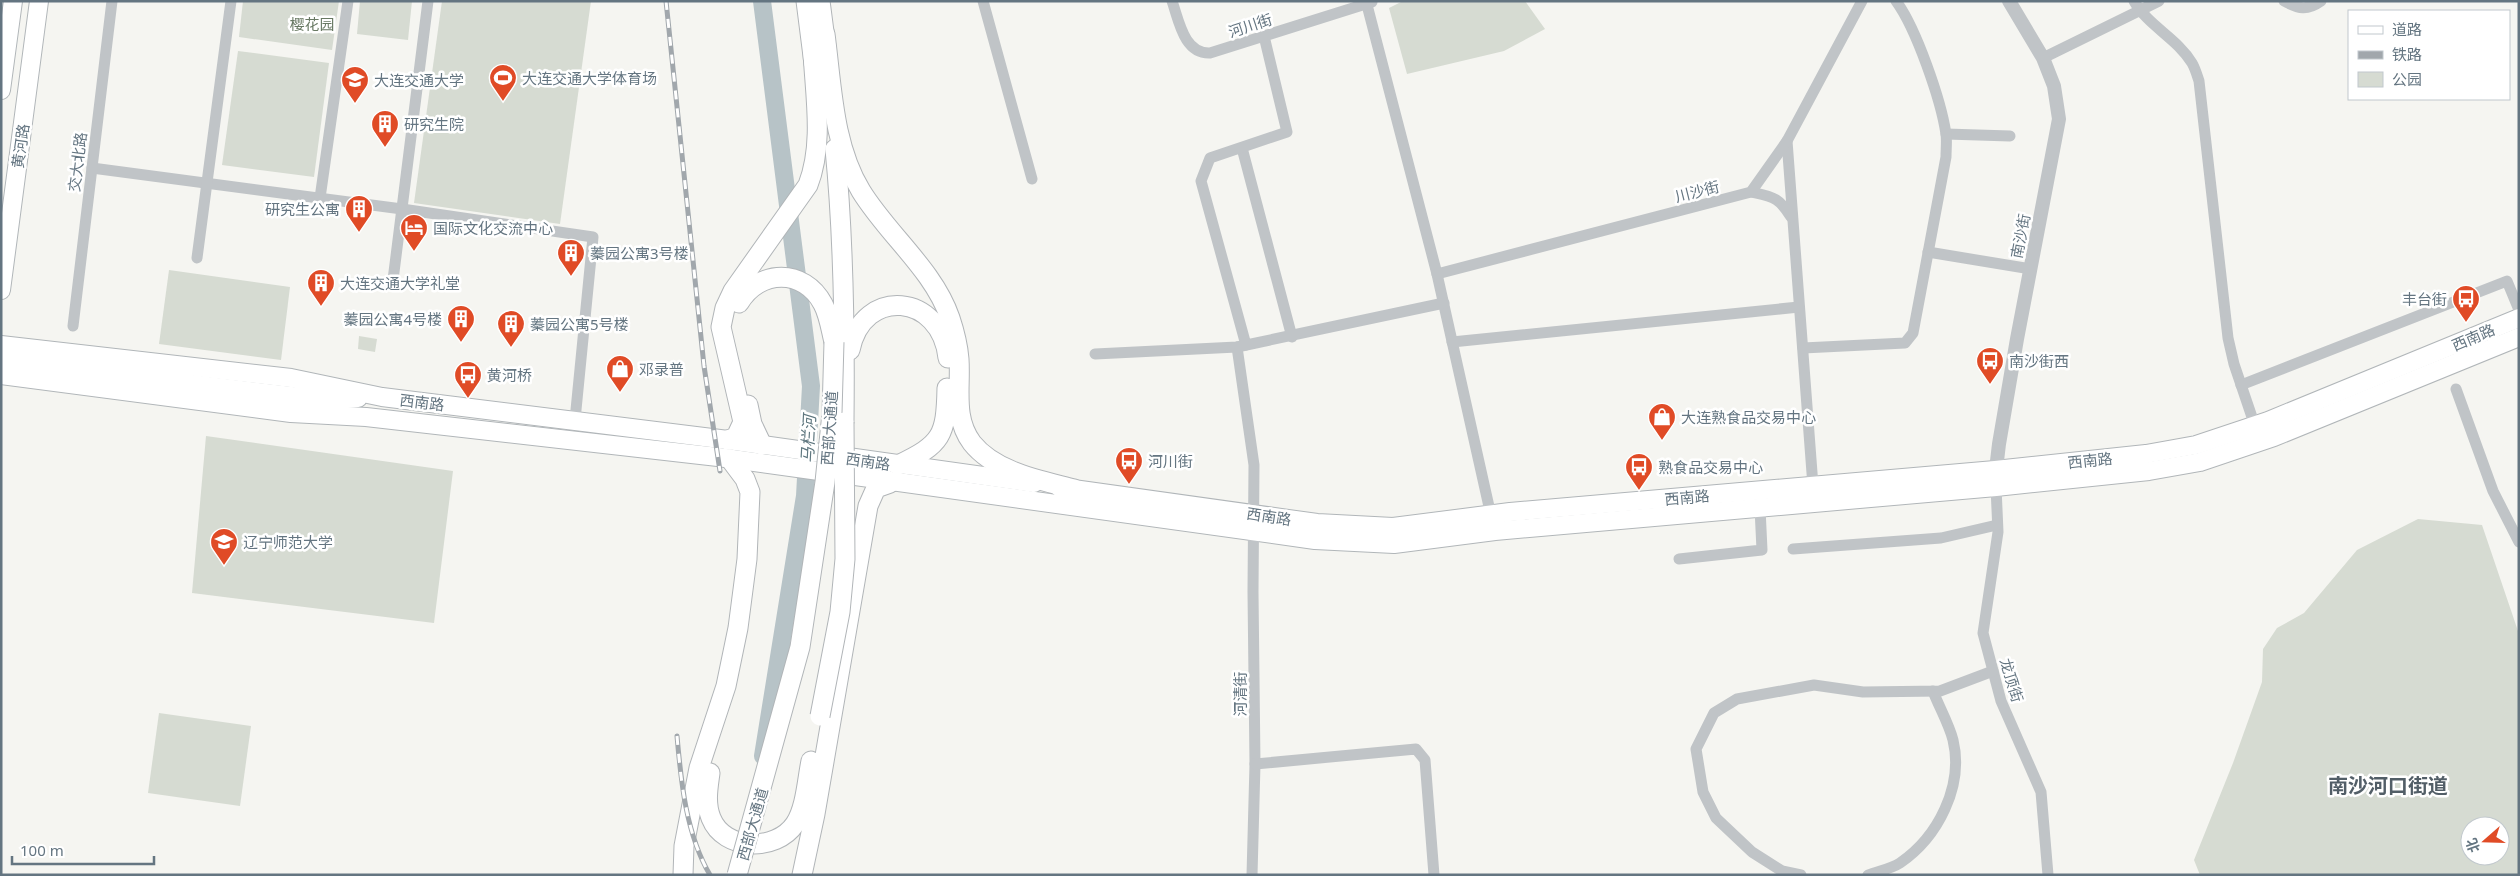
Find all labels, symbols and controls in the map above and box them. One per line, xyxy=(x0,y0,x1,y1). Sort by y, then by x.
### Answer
street label: 河川街 xyxy=(1226,9,1274,41)
legend xyxy=(2348,10,2510,100)
park label: 樱花园 xyxy=(289,14,335,34)
text: 道路 xyxy=(2392,19,2422,39)
text: 铁路 xyxy=(2392,44,2422,64)
sports icon: 大连交通大学体育场 xyxy=(488,63,518,102)
school or university icon: 大连交通大学 xyxy=(340,65,370,104)
place label: 大连交通大学体育场 xyxy=(522,68,657,88)
text: 公园 xyxy=(2392,69,2422,89)
place label: 大连交通大学 xyxy=(374,70,464,90)
building icon: 研究生院 xyxy=(370,109,400,148)
place label: 研究生院 xyxy=(404,114,464,134)
street label: 黄河路 xyxy=(7,122,33,170)
street label: 交大北路 xyxy=(63,131,91,193)
street label: 川沙街 xyxy=(1673,176,1721,206)
building icon: 研究生公寓 xyxy=(344,194,374,233)
place label: 研究生公寓 xyxy=(265,199,340,219)
street label: 南沙街 xyxy=(2006,212,2034,260)
hotel icon: 国际文化交流中心 xyxy=(399,213,429,252)
place label: 国际文化交流中心 xyxy=(433,218,553,238)
building icon: 蓁园公寓3号楼 xyxy=(556,238,586,277)
place label: 蓁园公寓3号楼 xyxy=(590,243,689,263)
building icon: 大连交通大学礼堂 xyxy=(306,268,336,307)
place label: 大连交通大学礼堂 xyxy=(340,273,460,293)
bus stop icon: 丰台街 xyxy=(2451,284,2481,323)
place label: 丰台街 xyxy=(2402,289,2447,309)
building icon: 蓁园公寓4号楼 xyxy=(446,304,476,343)
place label: 蓁园公寓4号楼 xyxy=(343,309,442,329)
building icon: 蓁园公寓5号楼 xyxy=(496,309,526,348)
place label: 蓁园公寓5号楼 xyxy=(530,314,629,334)
street label: 西南路 xyxy=(2448,319,2498,355)
bus stop icon: 南沙街西 xyxy=(1975,346,2005,385)
place label: 南沙街西 xyxy=(2009,351,2069,371)
shop icon: 邓录普 xyxy=(605,354,635,393)
place label: 邓录普 xyxy=(639,359,684,379)
bus stop icon: 黄河桥 xyxy=(453,360,483,399)
place label: 黄河桥 xyxy=(487,365,532,385)
street label: 西南路 xyxy=(398,389,446,415)
street label: 西部大通道 xyxy=(816,390,842,466)
shop icon: 大连熟食品交易中心 xyxy=(1647,402,1677,441)
place label: 大连熟食品交易中心 xyxy=(1681,407,1816,427)
water label: 马栏河 xyxy=(796,411,820,464)
bus stop icon: 河川街 xyxy=(1114,446,1144,485)
street label: 西南路 xyxy=(844,448,892,474)
street label: 西南路 xyxy=(2067,448,2113,472)
place label: 河川街 xyxy=(1148,451,1193,471)
bus stop icon: 熟食品交易中心 xyxy=(1624,452,1654,491)
place label: 熟食品交易中心 xyxy=(1658,457,1763,477)
street label: 西南路 xyxy=(1664,485,1710,509)
street label: 西南路 xyxy=(1245,503,1293,529)
school or university icon: 辽宁师范大学 xyxy=(209,527,239,566)
place label: 辽宁师范大学 xyxy=(243,532,333,552)
street label: 龙顶街 xyxy=(1996,656,2028,704)
street label: 河清街 xyxy=(1230,671,1250,717)
district label: 南沙河口街道 xyxy=(2328,772,2448,799)
street label: 西部大通道 xyxy=(732,785,772,863)
north arrow xyxy=(2460,816,2510,866)
scale bar xyxy=(12,834,155,866)
text: 北 xyxy=(2461,836,2484,855)
text: 100 m xyxy=(20,840,64,860)

